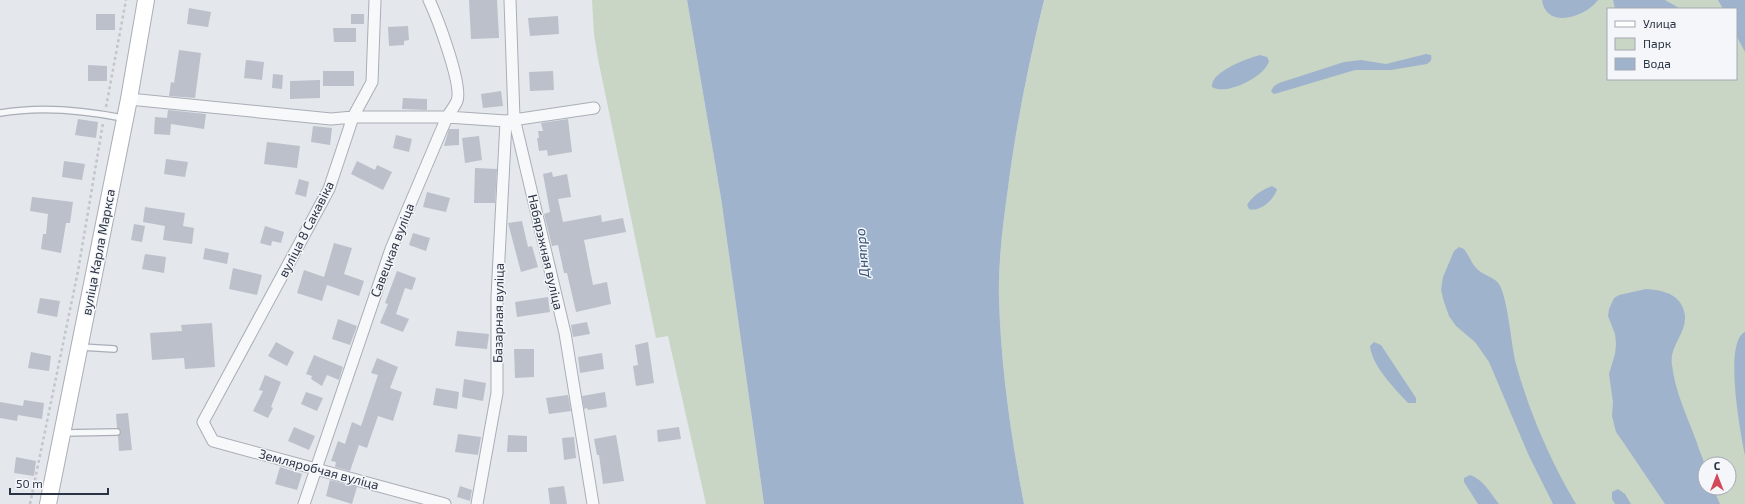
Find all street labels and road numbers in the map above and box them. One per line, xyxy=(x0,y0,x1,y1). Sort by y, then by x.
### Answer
street label: вуліца 8 Сакавіка xyxy=(275,178,337,280)
street label: вуліца Карла Маркса xyxy=(78,187,118,317)
street label: Набярэжная вуліца xyxy=(525,192,567,312)
street label: Савецкая вуліца xyxy=(367,201,417,299)
street label: Базарная вуліца xyxy=(489,263,507,363)
street label: Земляробчая вуліца xyxy=(257,445,381,493)

